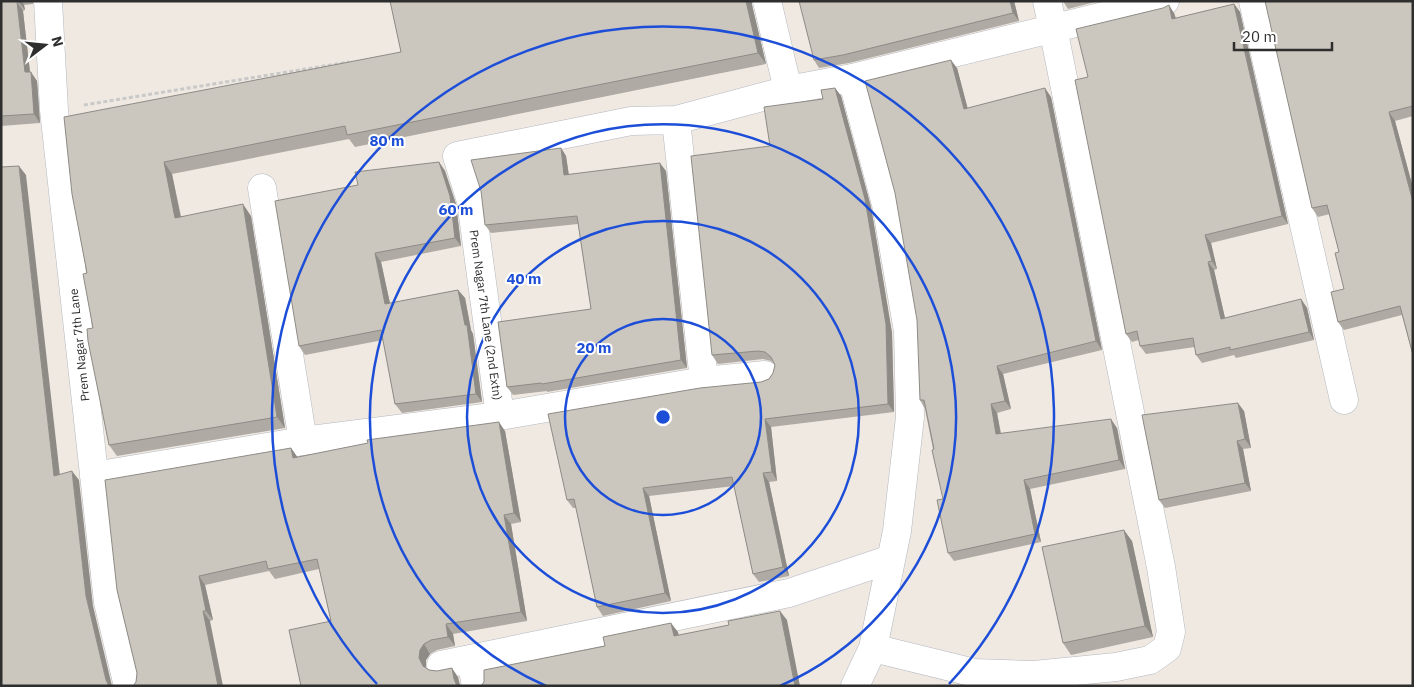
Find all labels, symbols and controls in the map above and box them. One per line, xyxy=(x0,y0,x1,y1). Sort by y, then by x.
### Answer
north arrow xyxy=(20,20,70,70)
scale bar xyxy=(1234,20,1332,52)
text: 20 m xyxy=(1242,27,1277,46)
text: N xyxy=(47,34,68,49)
text: 80 m xyxy=(370,131,404,150)
text: 60 m xyxy=(439,200,473,219)
street label: Prem Nagar 7th Lane (2nd Extn) xyxy=(467,229,505,401)
text: 40 m xyxy=(507,269,541,288)
street label: Prem Nagar 7th Lane xyxy=(66,288,92,402)
text: 20 m xyxy=(577,338,611,357)
centre of rings xyxy=(654,408,672,426)

